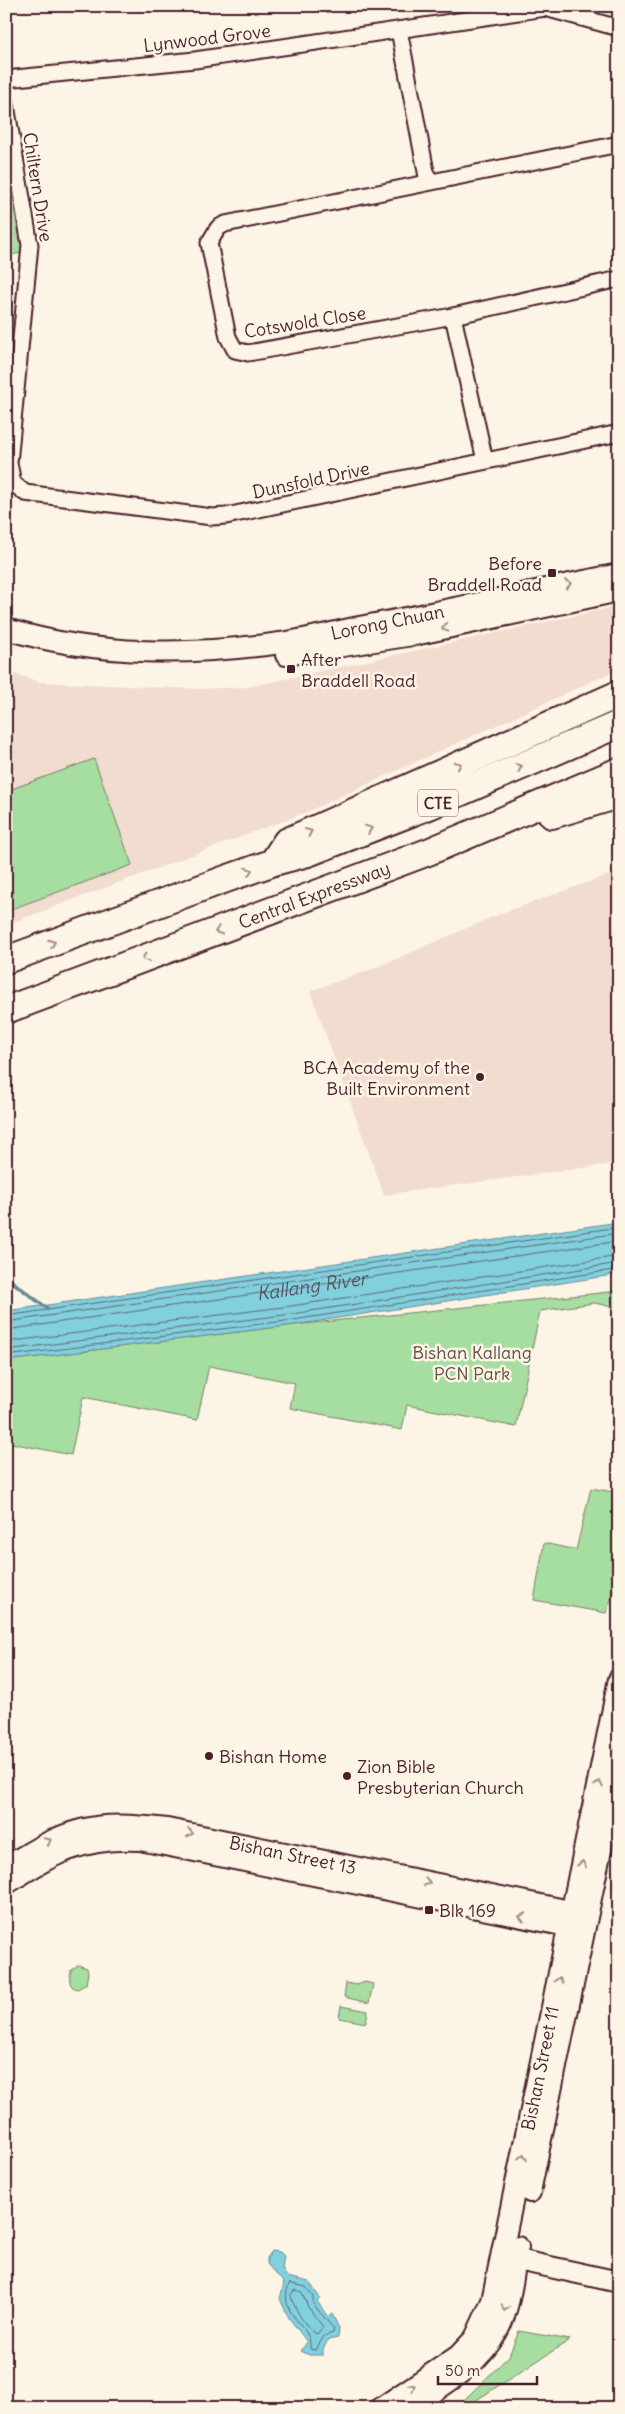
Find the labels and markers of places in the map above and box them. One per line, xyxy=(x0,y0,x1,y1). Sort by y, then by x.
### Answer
place label: Before Braddell Road xyxy=(428,552,542,596)
marker: Before Braddell Road xyxy=(546,567,558,579)
place label: After Braddell Road xyxy=(301,648,416,692)
marker: After Braddell Road xyxy=(285,663,297,675)
place label: BCA Academy of the Built Environment xyxy=(303,1056,470,1100)
marker: BCA Academy of the Built Environment xyxy=(474,1071,486,1083)
place label: Bishan Home xyxy=(219,1745,327,1768)
marker: Bishan Home xyxy=(203,1750,215,1762)
place label: Zion Bible Presbyterian Church xyxy=(357,1755,524,1799)
marker: Zion Bible Presbyterian Church xyxy=(341,1770,353,1782)
place label: Blk 169 xyxy=(439,1899,496,1922)
marker: Blk 169 xyxy=(423,1904,435,1916)

